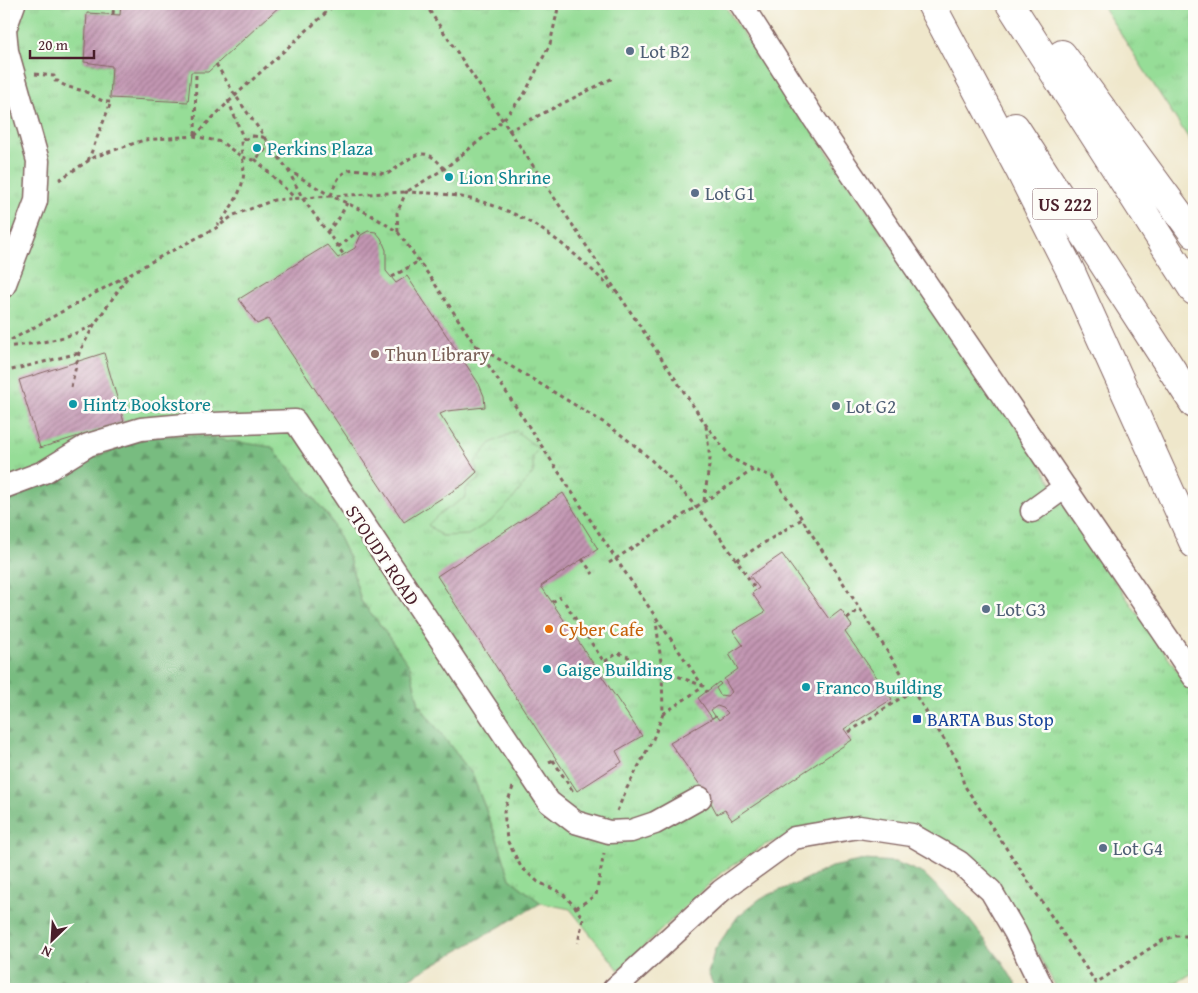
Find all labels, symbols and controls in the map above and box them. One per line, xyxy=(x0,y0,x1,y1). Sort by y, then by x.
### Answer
scale bar xyxy=(30,28,94,60)
text: 20 m xyxy=(38,34,69,55)
place label: Lot B2 xyxy=(640,37,690,65)
marker: Lot B2 xyxy=(624,45,636,57)
place label: Perkins Plaza xyxy=(267,134,373,162)
marker: Perkins Plaza xyxy=(251,142,263,154)
place label: Lion Shrine xyxy=(459,163,551,191)
marker: Lion Shrine xyxy=(443,171,455,183)
place label: Lot G1 xyxy=(705,179,755,207)
marker: Lot G1 xyxy=(689,187,701,199)
road number: US 222 xyxy=(1032,188,1098,220)
place label: Thun Library xyxy=(385,340,490,368)
marker: Thun Library xyxy=(369,348,381,360)
place label: Hintz Bookstore xyxy=(83,390,211,418)
place label: Lot G2 xyxy=(846,392,896,420)
marker: Hintz Bookstore xyxy=(67,398,79,410)
marker: Lot G2 xyxy=(830,400,842,412)
street label: STOUDT ROAD xyxy=(339,499,427,611)
place label: Lot G3 xyxy=(996,595,1046,623)
marker: Lot G3 xyxy=(980,603,992,615)
place label: Cyber Cafe xyxy=(559,615,644,643)
marker: Cyber Cafe xyxy=(543,623,555,635)
place label: Gaige Building xyxy=(557,655,673,683)
marker: Gaige Building xyxy=(541,663,553,675)
place label: Franco Building xyxy=(816,673,943,701)
marker: Franco Building xyxy=(800,681,812,693)
place label: BARTA Bus Stop xyxy=(927,705,1054,733)
marker: BARTA Bus Stop xyxy=(911,713,923,725)
place label: Lot G4 xyxy=(1113,834,1163,862)
marker: Lot G4 xyxy=(1097,842,1109,854)
north arrow xyxy=(28,916,78,966)
text: N xyxy=(37,940,55,963)

